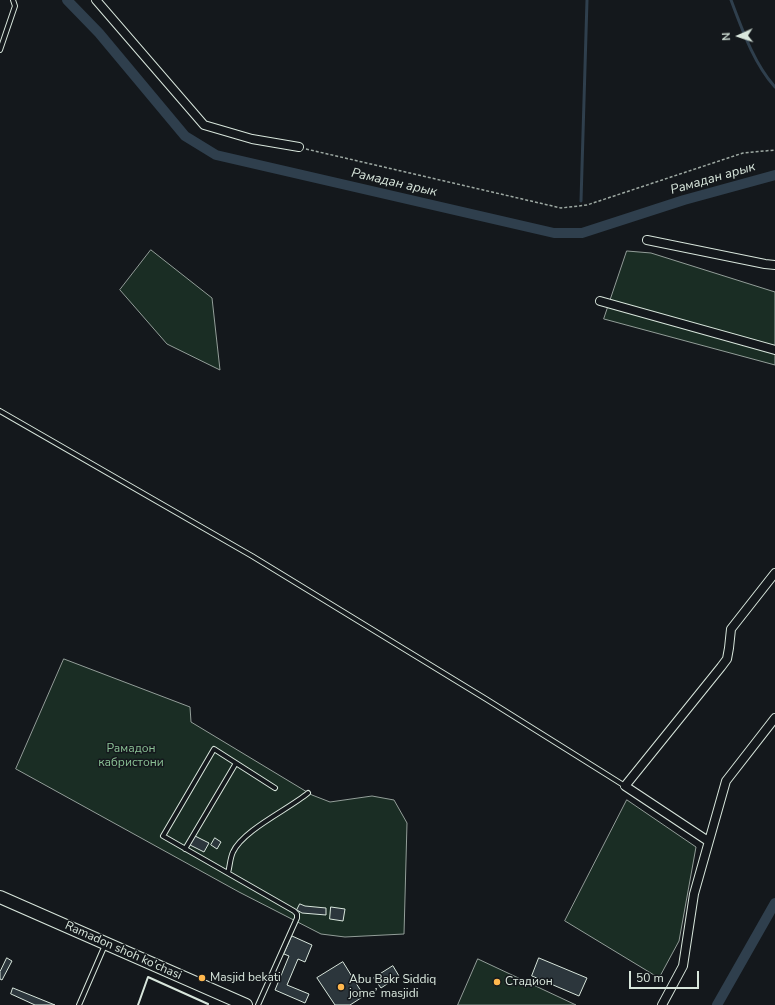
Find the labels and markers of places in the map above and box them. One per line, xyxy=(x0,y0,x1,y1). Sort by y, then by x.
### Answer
place label: Masjid bekati xyxy=(210,971,281,985)
marker: Masjid bekati xyxy=(197,973,207,983)
place label: Abu Bakr Siddiq jome’ masjidi xyxy=(349,973,436,1001)
place label: Стадион xyxy=(505,975,553,989)
marker: Стадион xyxy=(492,977,502,987)
marker: Abu Bakr Siddiq jome’ masjidi xyxy=(336,982,346,992)

